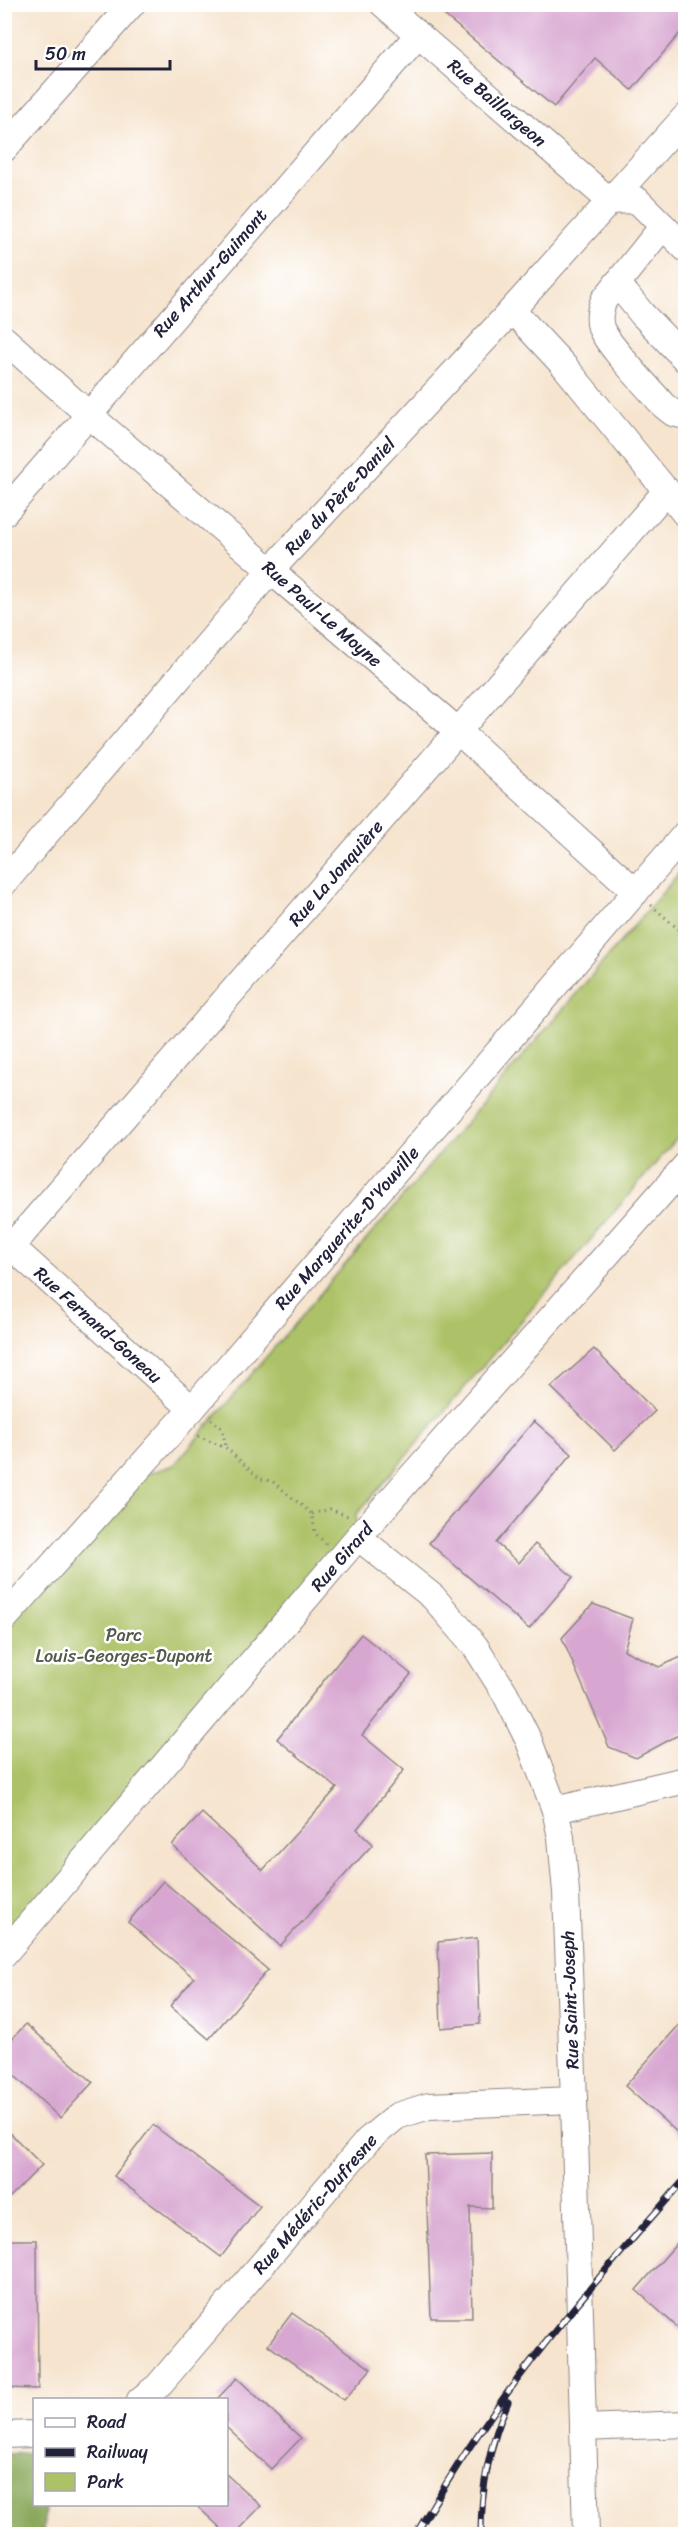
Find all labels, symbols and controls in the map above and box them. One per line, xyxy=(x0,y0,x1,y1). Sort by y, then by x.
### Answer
scale bar xyxy=(36,33,170,71)
text: 50 m xyxy=(45,38,86,70)
street label: Rue Baillargeon xyxy=(440,50,554,156)
street label: Rue Arthur-Guimont xyxy=(145,201,275,345)
street label: Rue du Père-Daniel xyxy=(276,429,404,563)
street label: Rue Paul-Le Moyne xyxy=(254,552,390,676)
street label: Rue La Jonquière xyxy=(280,812,392,934)
street label: Rue Marguerite-D'Youville xyxy=(266,1139,428,1317)
street label: Rue Fernand-Goneau xyxy=(26,1258,170,1392)
street label: Rue Girard xyxy=(302,1514,383,1599)
park label: Parc Louis-Georges-Dupont xyxy=(36,1619,213,1672)
street label: Rue Saint-Joseph xyxy=(552,1930,588,2070)
street label: Rue Médéric-Dufresne xyxy=(244,2126,386,2282)
legend xyxy=(33,2398,228,2506)
text: Road xyxy=(87,2406,127,2438)
text: Railway xyxy=(87,2436,149,2468)
text: Park xyxy=(87,2466,124,2498)

